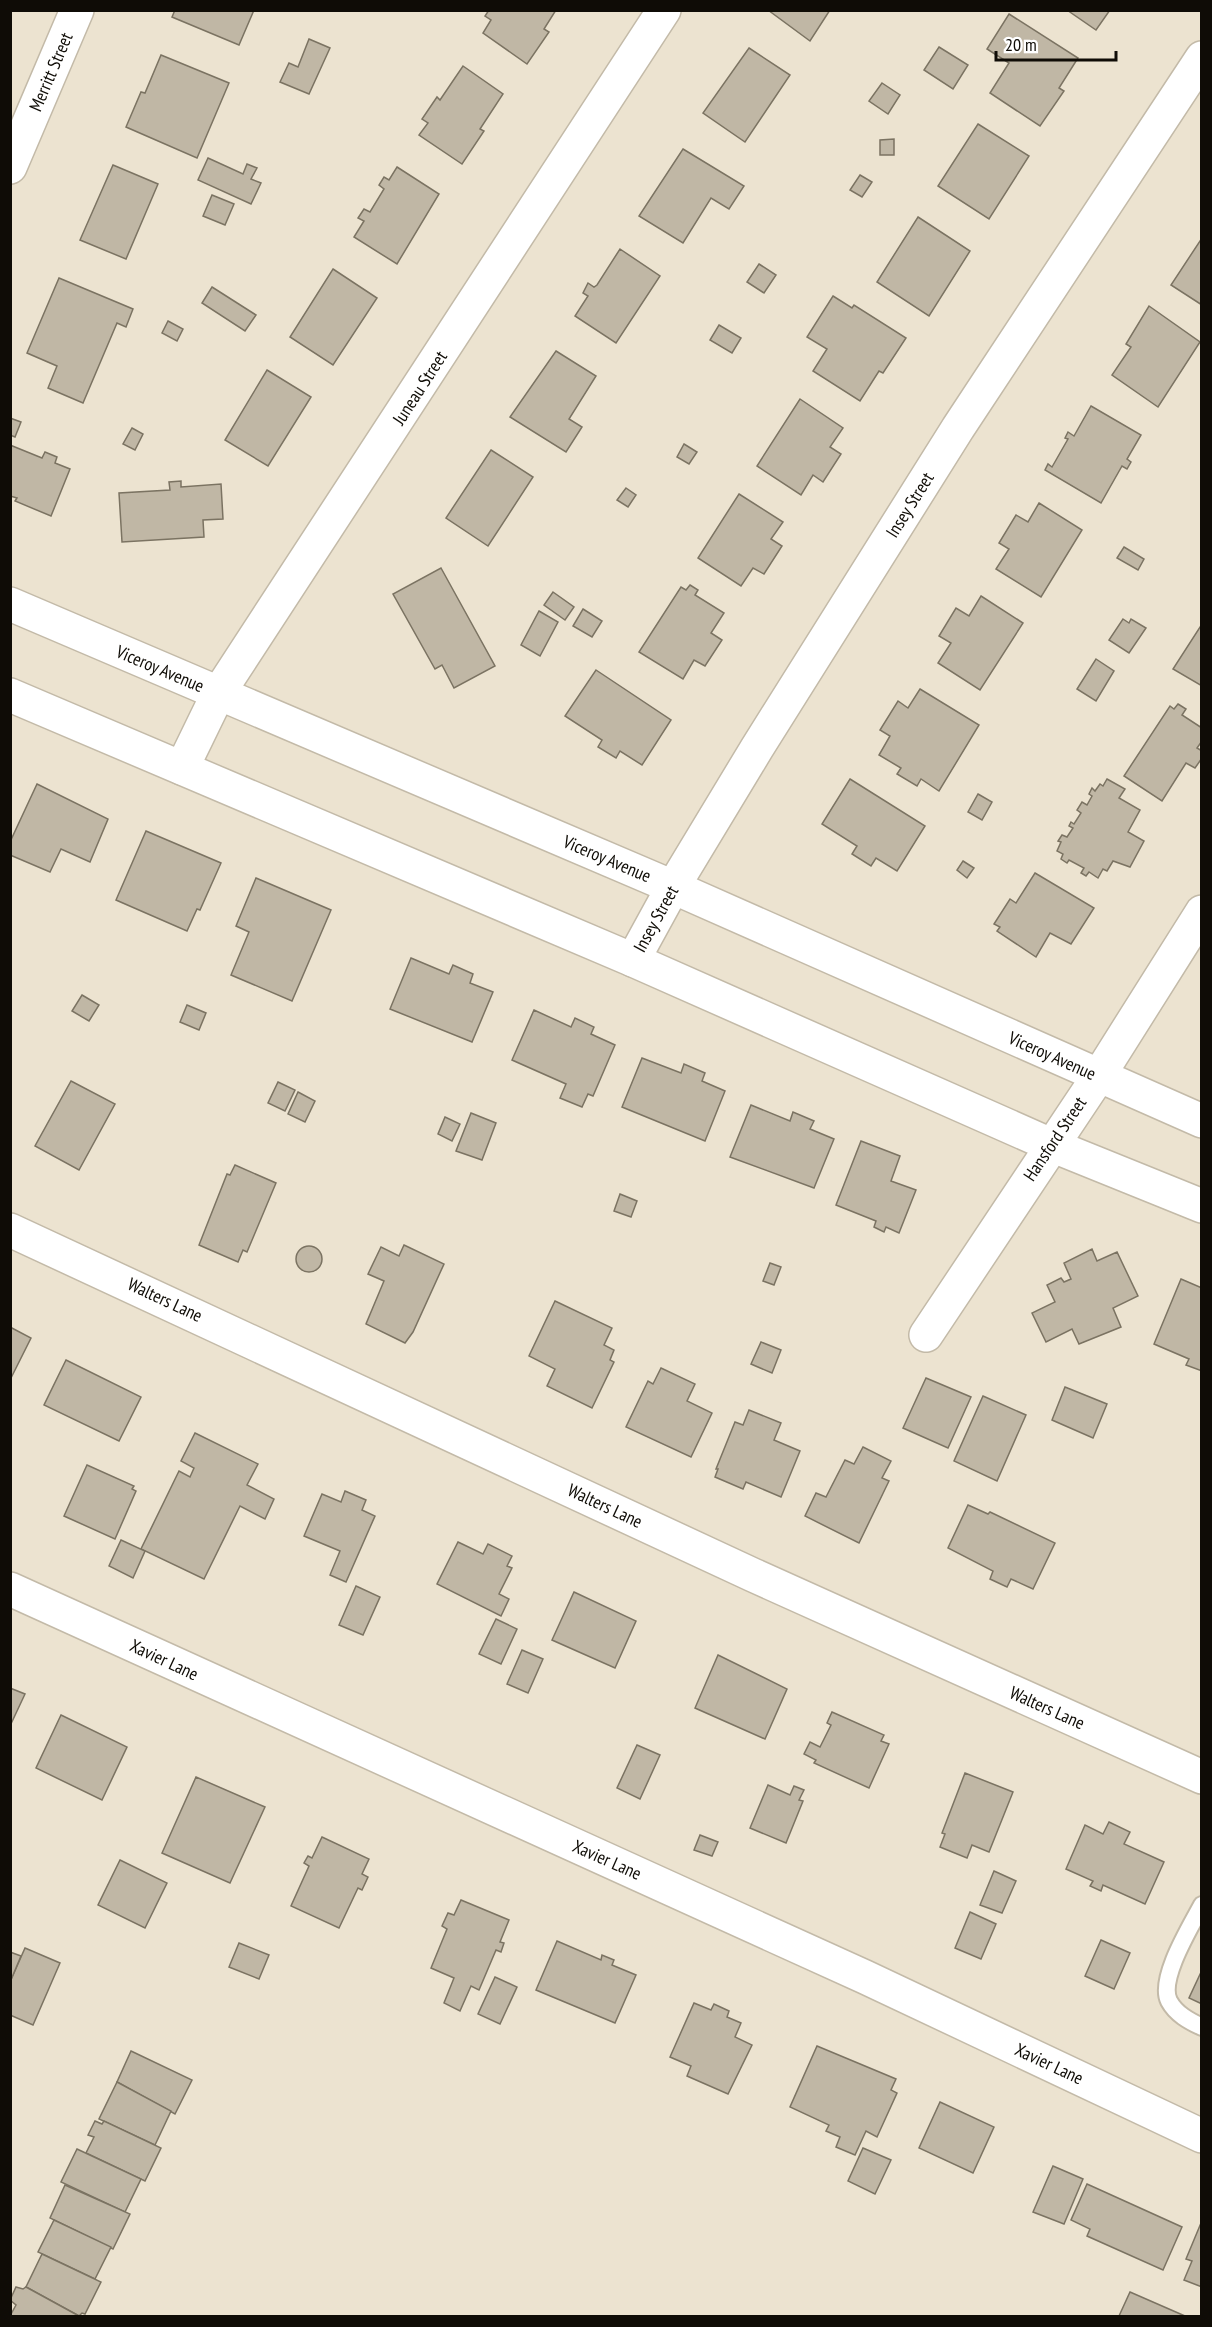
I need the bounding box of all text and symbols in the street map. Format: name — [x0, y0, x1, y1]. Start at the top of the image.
scale bar — [996, 24, 1116, 62]
street label: Merritt Street — [24, 29, 77, 115]
text: 20 m — [1005, 33, 1037, 56]
street label: Juneau Street — [387, 346, 452, 430]
street label: Insey Street — [881, 468, 939, 542]
street label: Viceroy Avenue — [112, 639, 208, 697]
street label: Viceroy Avenue — [559, 829, 655, 887]
street label: Insey Street — [628, 881, 683, 956]
street label: Viceroy Avenue — [1004, 1026, 1100, 1085]
street label: Hansford Street — [1018, 1092, 1091, 1185]
street label: Walters Lane — [124, 1272, 206, 1327]
street label: Walters Lane — [564, 1478, 646, 1533]
street label: Xavier Lane — [126, 1634, 202, 1685]
street label: Walters Lane — [1006, 1681, 1088, 1734]
street label: Xavier Lane — [569, 1834, 645, 1885]
street label: Xavier Lane — [1011, 2038, 1087, 2089]

